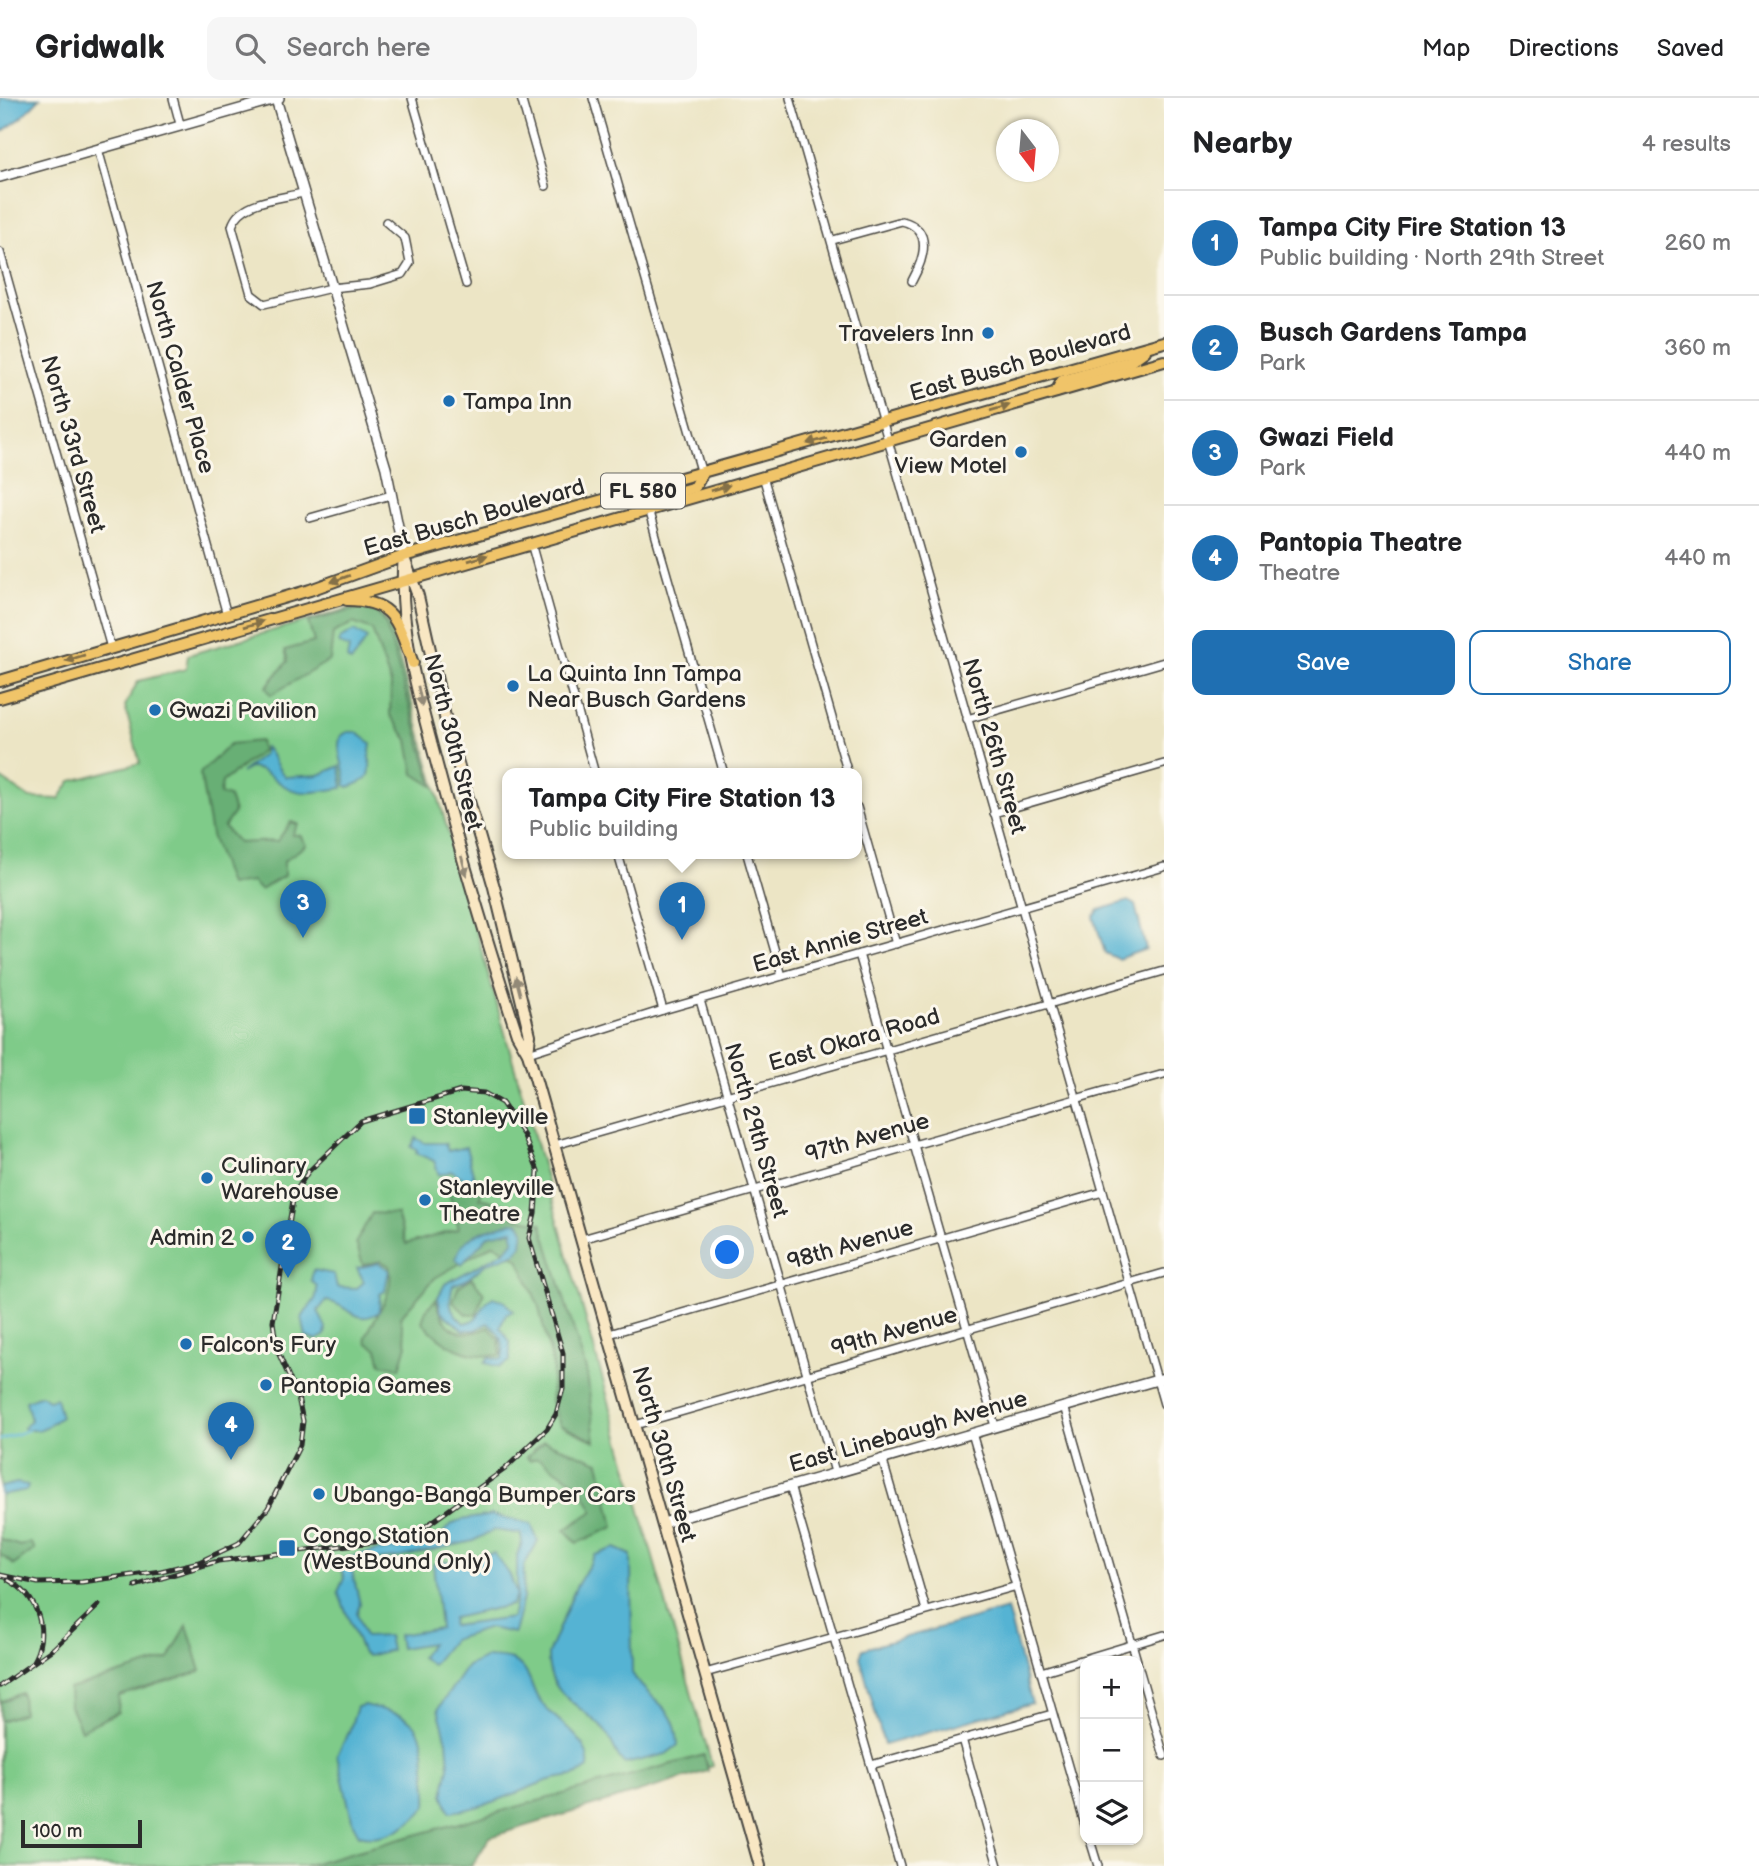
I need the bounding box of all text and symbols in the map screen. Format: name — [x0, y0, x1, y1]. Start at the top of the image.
search box — [207, 17, 697, 80]
text: Gridwalk — [35, 28, 165, 68]
icon: search — [231, 29, 269, 67]
text: Search here — [287, 33, 431, 64]
text: Map — [1422, 34, 1470, 63]
text: Directions — [1508, 34, 1619, 63]
text: Saved — [1657, 34, 1724, 63]
north arrow — [996, 119, 1059, 182]
text: Nearby — [1192, 126, 1292, 162]
text: 4 results — [1642, 130, 1731, 158]
text: Tampa City Fire Station 13 — [1259, 213, 1566, 244]
text: 1 — [1210, 229, 1220, 257]
text: 260 m — [1665, 229, 1731, 257]
text: Public building · North 29th Street — [1259, 244, 1604, 272]
street label: North Calder Place — [139, 278, 221, 477]
street label: East Busch Boulevard — [907, 318, 1134, 408]
text: Busch Gardens Tampa — [1259, 318, 1527, 349]
place label: Travelers Inn — [838, 320, 974, 348]
marker: Travelers Inn — [980, 325, 996, 341]
text: 2 — [1208, 334, 1222, 362]
text: 360 m — [1664, 334, 1731, 362]
text: Park — [1259, 349, 1305, 377]
street label: North 33rd Street — [34, 352, 112, 536]
place label: Tampa Inn — [463, 388, 572, 416]
marker: Tampa Inn — [441, 393, 457, 409]
one-way arrow — [990, 403, 1011, 413]
text: Gwazi Field — [1259, 423, 1394, 454]
place label: Garden View Motel — [894, 426, 1007, 480]
one-way arrow — [805, 436, 827, 447]
text: 3 — [1208, 439, 1222, 467]
text: 440 m — [1664, 439, 1731, 467]
marker: Garden View Motel — [1013, 444, 1029, 460]
text: Park — [1259, 454, 1305, 482]
street label: East Busch Boulevard — [361, 473, 588, 563]
road number: FL 580 — [601, 474, 685, 508]
one-way arrow — [710, 483, 731, 493]
text: Pantopia Theatre — [1259, 528, 1462, 559]
text: 4 — [1208, 544, 1222, 572]
text: 440 m — [1664, 544, 1731, 572]
one-way arrow — [468, 552, 489, 562]
text: Theatre — [1259, 559, 1340, 587]
one-way arrow — [329, 574, 350, 585]
one-way arrow — [243, 618, 265, 629]
button: Save — [1192, 630, 1455, 695]
button: Share — [1469, 630, 1731, 695]
street label: North 30th Street — [418, 651, 489, 834]
one-way arrow — [64, 654, 85, 664]
street label: North 26th Street — [956, 655, 1032, 837]
place label: La Quinta Inn Tampa Near Busch Gardens — [527, 660, 746, 714]
marker: La Quinta Inn Tampa Near Busch Gardens — [505, 678, 521, 694]
one-way arrow — [414, 685, 425, 707]
place label: Gwazi Pavilion — [169, 697, 317, 725]
marker: Gwazi Pavilion — [147, 702, 163, 718]
popup — [502, 768, 862, 859]
text: Tampa City Fire Station 13 — [528, 784, 836, 815]
text: Public building — [528, 815, 678, 843]
one-way arrow — [459, 855, 470, 877]
pin: 3 — [280, 880, 326, 938]
pin: 1 — [659, 882, 705, 940]
street label: East Annie Street — [750, 903, 931, 979]
one-way arrow — [512, 975, 523, 997]
street label: East Okara Road — [765, 1002, 943, 1078]
street label: North 29th Street — [718, 1040, 794, 1221]
place label: Stanleyville — [433, 1103, 548, 1131]
marker: Stanleyville — [407, 1106, 427, 1126]
street label: 97th Avenue — [802, 1107, 933, 1169]
place label: Culinary Warehouse — [221, 1152, 339, 1206]
marker: Culinary Warehouse — [199, 1170, 215, 1186]
place label: Stanleyville Theatre — [439, 1174, 554, 1228]
marker: Stanleyville Theatre — [417, 1192, 433, 1208]
street label: 98th Avenue — [784, 1214, 917, 1276]
pin: 2 — [265, 1220, 311, 1278]
place label: Admin 2 — [150, 1224, 234, 1252]
marker: Admin 2 — [240, 1229, 256, 1245]
your location — [710, 1235, 744, 1269]
street label: 99th Avenue — [828, 1301, 961, 1363]
place label: Falcon's Fury — [200, 1331, 337, 1359]
marker: Falcon's Fury — [178, 1336, 194, 1352]
street label: North 30th Street — [626, 1363, 702, 1545]
place label: Pantopia Games — [280, 1372, 451, 1400]
marker: Pantopia Games — [258, 1377, 274, 1393]
street label: East Linebaugh Avenue — [786, 1385, 1030, 1479]
pin: 4 — [208, 1402, 254, 1460]
place label: Ubanga-Banga Bumper Cars — [333, 1481, 636, 1509]
marker: Ubanga-Banga Bumper Cars — [311, 1486, 327, 1502]
place label: Congo Station (WestBound Only) — [303, 1522, 491, 1576]
marker: Congo Station (WestBound Only) — [277, 1538, 297, 1558]
map controls — [1080, 1656, 1143, 1845]
button: + — [1080, 1656, 1143, 1719]
button: − — [1080, 1719, 1143, 1782]
button: layers — [1080, 1782, 1143, 1845]
scale bar — [21, 1817, 142, 1849]
text: 100 m — [32, 1820, 83, 1843]

